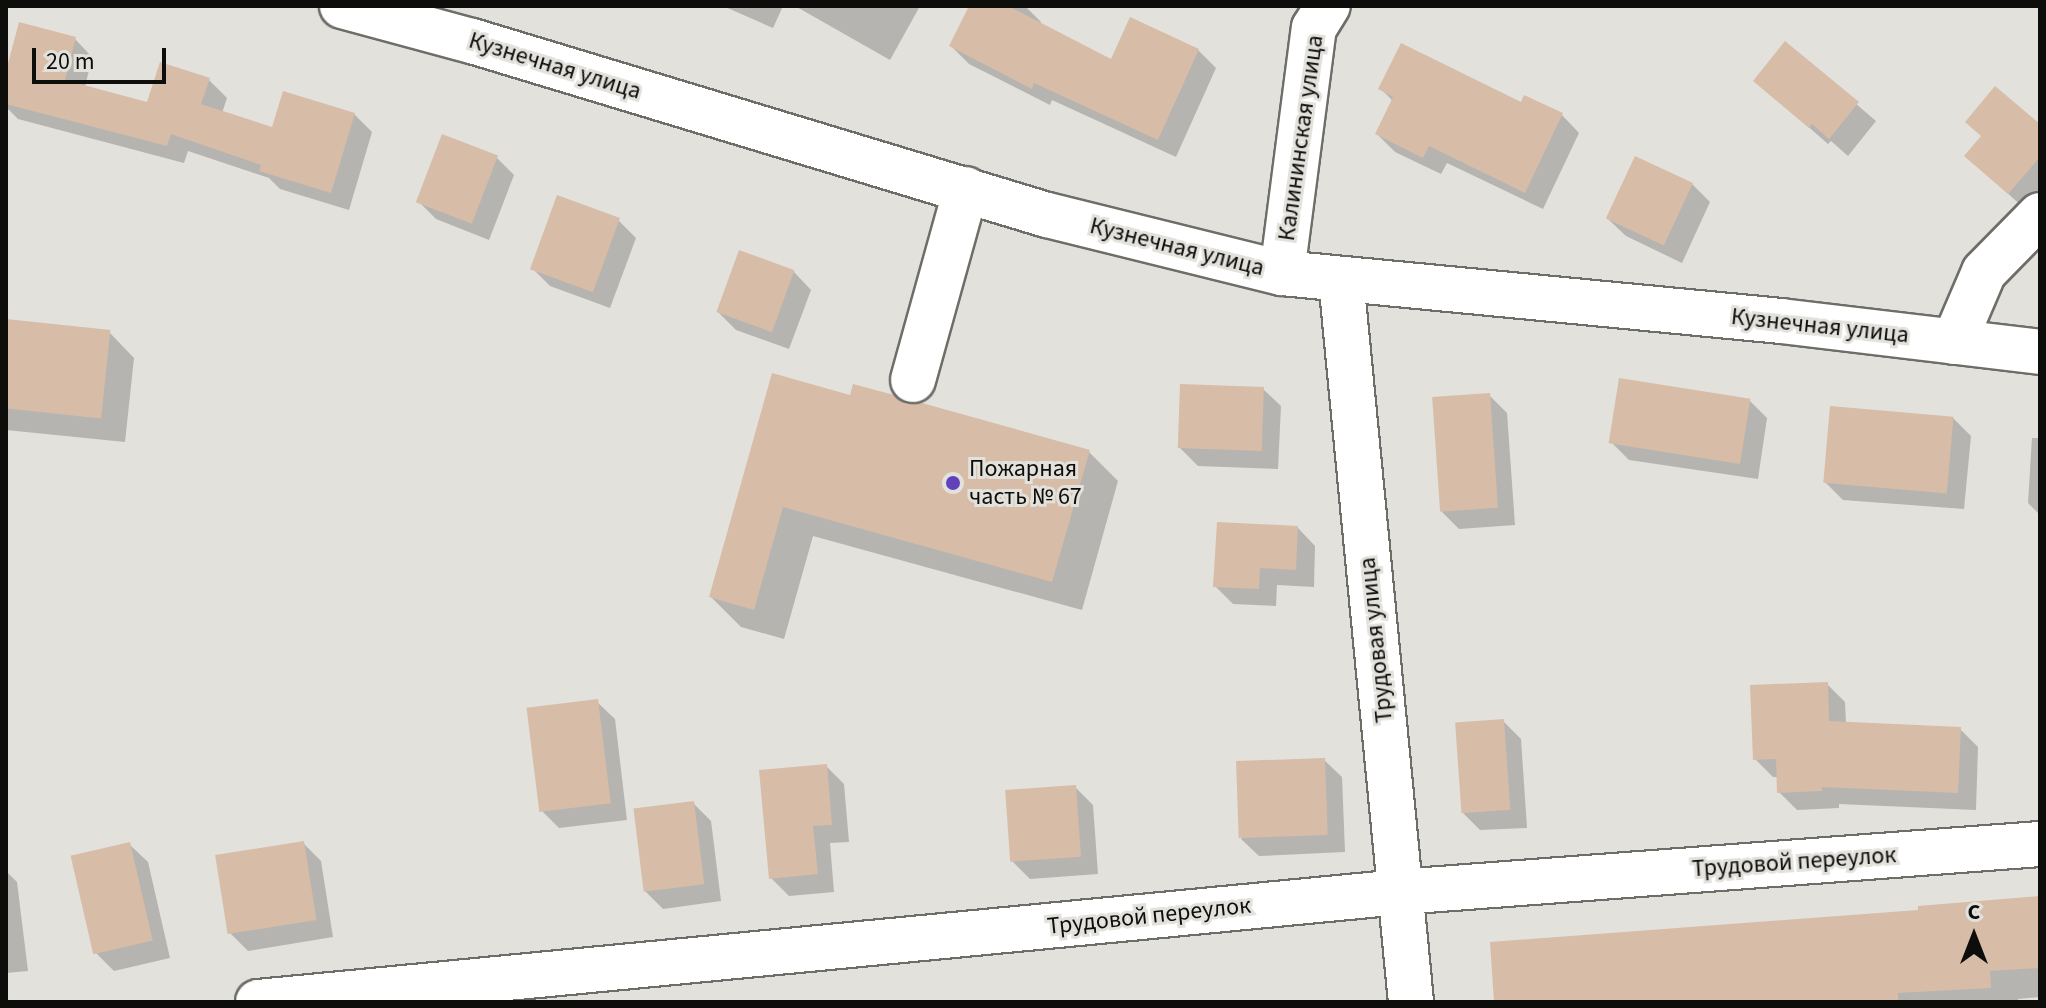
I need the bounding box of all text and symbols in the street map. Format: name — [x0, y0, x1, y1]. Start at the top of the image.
street label: Кузнечная улица — [465, 26, 645, 106]
scale bar — [36, 32, 170, 82]
street label: Калининская улица — [1272, 33, 1330, 243]
text: 20 m — [46, 44, 95, 79]
street label: Кузнечная улица — [1087, 211, 1267, 283]
street label: Кузнечная улица — [1730, 302, 1910, 350]
place label: Пожарная часть № 67 — [969, 455, 1082, 511]
marker: Пожарная часть № 67 — [944, 474, 962, 492]
street label: Трудовая улица — [1353, 556, 1399, 724]
street label: Трудовой переулок — [1691, 841, 1897, 883]
street label: Трудовой переулок — [1046, 891, 1252, 941]
north arrow — [1934, 896, 2014, 976]
text: С — [1968, 896, 1980, 928]

